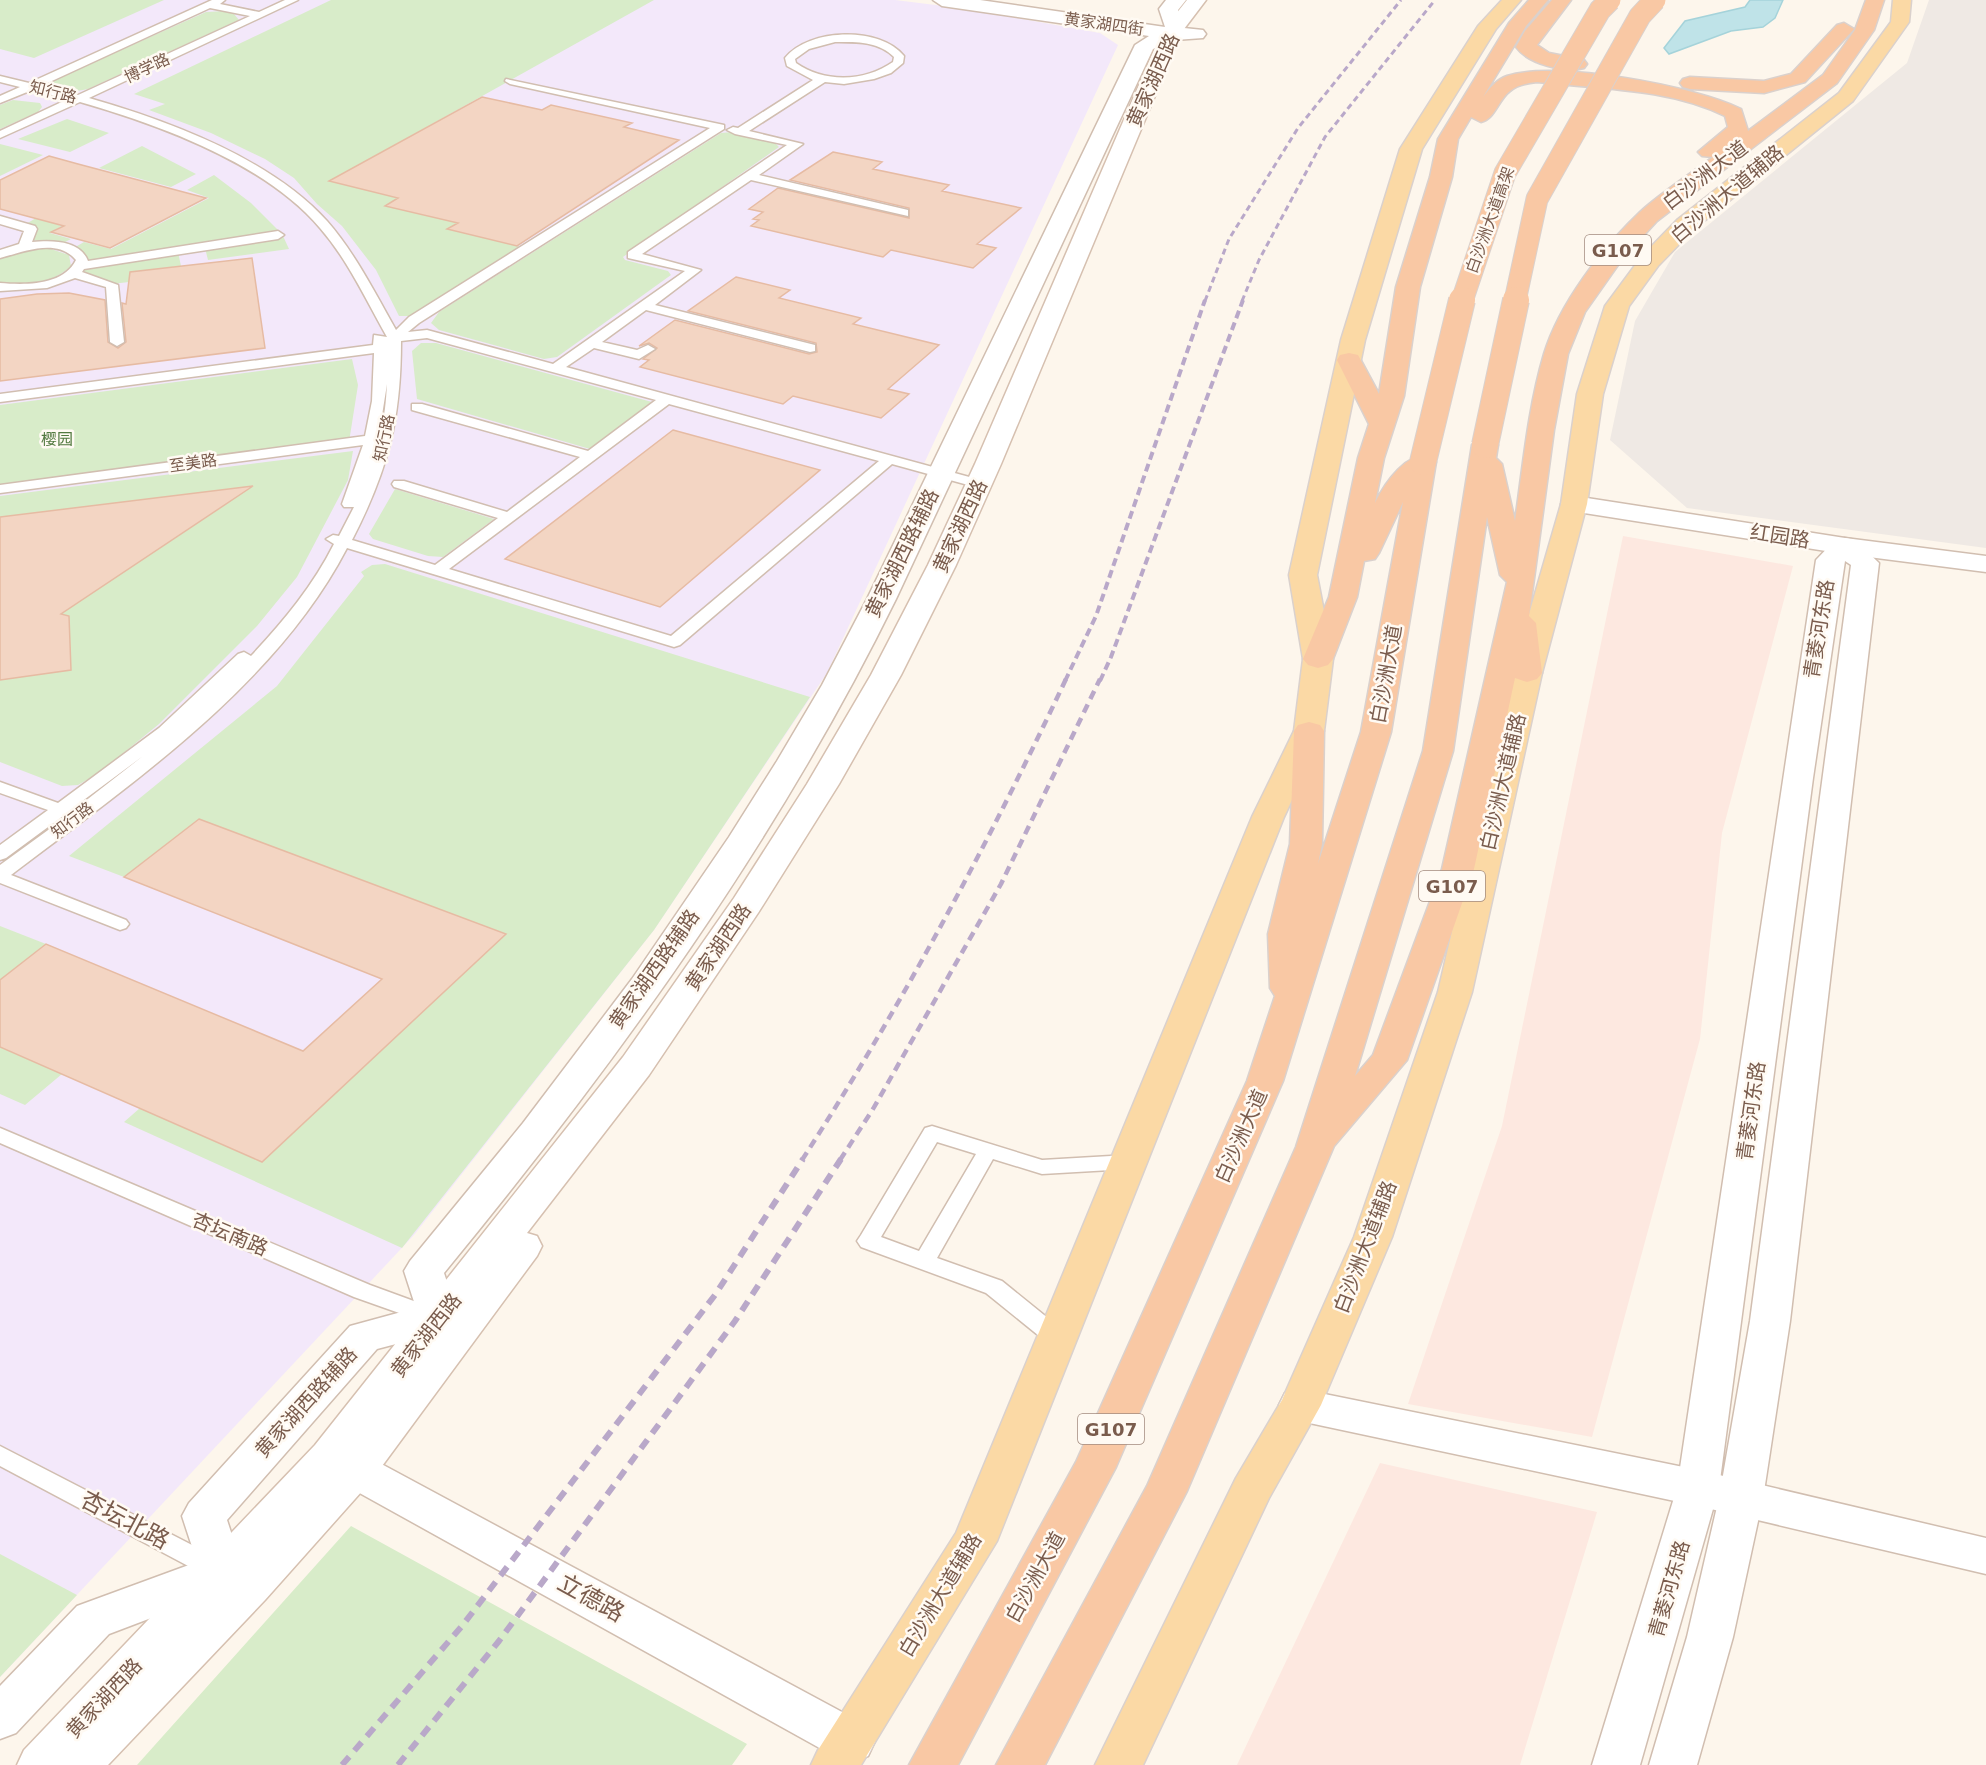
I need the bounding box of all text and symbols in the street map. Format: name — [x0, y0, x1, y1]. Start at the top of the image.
street label: 黄家湖四街 — [1063, 9, 1145, 39]
street label: 黄家湖西路 — [1122, 29, 1184, 131]
street label: 博学路 — [121, 49, 173, 87]
street label: 知行路 — [27, 77, 79, 107]
street label: 白沙洲大道 — [1658, 135, 1752, 215]
street label: 白沙洲大道辅路 — [1666, 140, 1788, 248]
street label: 白沙洲大道高架 — [1462, 164, 1518, 276]
road number: G107 — [1585, 235, 1651, 265]
street label: 知行路 — [370, 413, 398, 463]
park label: 樱园 — [41, 430, 73, 449]
street label: 至美路 — [168, 450, 218, 476]
street label: 黄家湖西路 — [928, 476, 992, 576]
street label: 黄家湖西路辅路 — [861, 485, 943, 621]
street label: 红园路 — [1748, 519, 1812, 553]
street label: 青菱河东路 — [1799, 578, 1839, 680]
street label: 白沙洲大道 — [1365, 623, 1407, 725]
street label: 白沙洲大道辅路 — [1476, 711, 1530, 853]
street label: 知行路 — [47, 798, 97, 842]
road number: G107 — [1419, 871, 1485, 901]
street label: 黄家湖西路 — [680, 899, 756, 995]
street label: 黄家湖西路辅路 — [604, 905, 704, 1033]
street label: 青菱河东路 — [1732, 1060, 1770, 1162]
street label: 白沙洲大道 — [1210, 1085, 1272, 1187]
street label: 白沙洲大道辅路 — [1329, 1177, 1401, 1317]
street label: 杏坛南路 — [188, 1207, 272, 1261]
street label: 黄家湖西路 — [386, 1288, 466, 1382]
street label: 黄家湖西路辅路 — [250, 1342, 362, 1462]
road number: G107 — [1078, 1414, 1144, 1444]
street label: 杏坛北路 — [76, 1485, 174, 1555]
street label: 白沙洲大道 — [1000, 1527, 1070, 1627]
street label: 白沙洲大道辅路 — [894, 1529, 986, 1661]
street label: 青菱河东路 — [1644, 1538, 1694, 1640]
street label: 立德路 — [553, 1568, 629, 1628]
street label: 黄家湖西路 — [61, 1653, 147, 1743]

